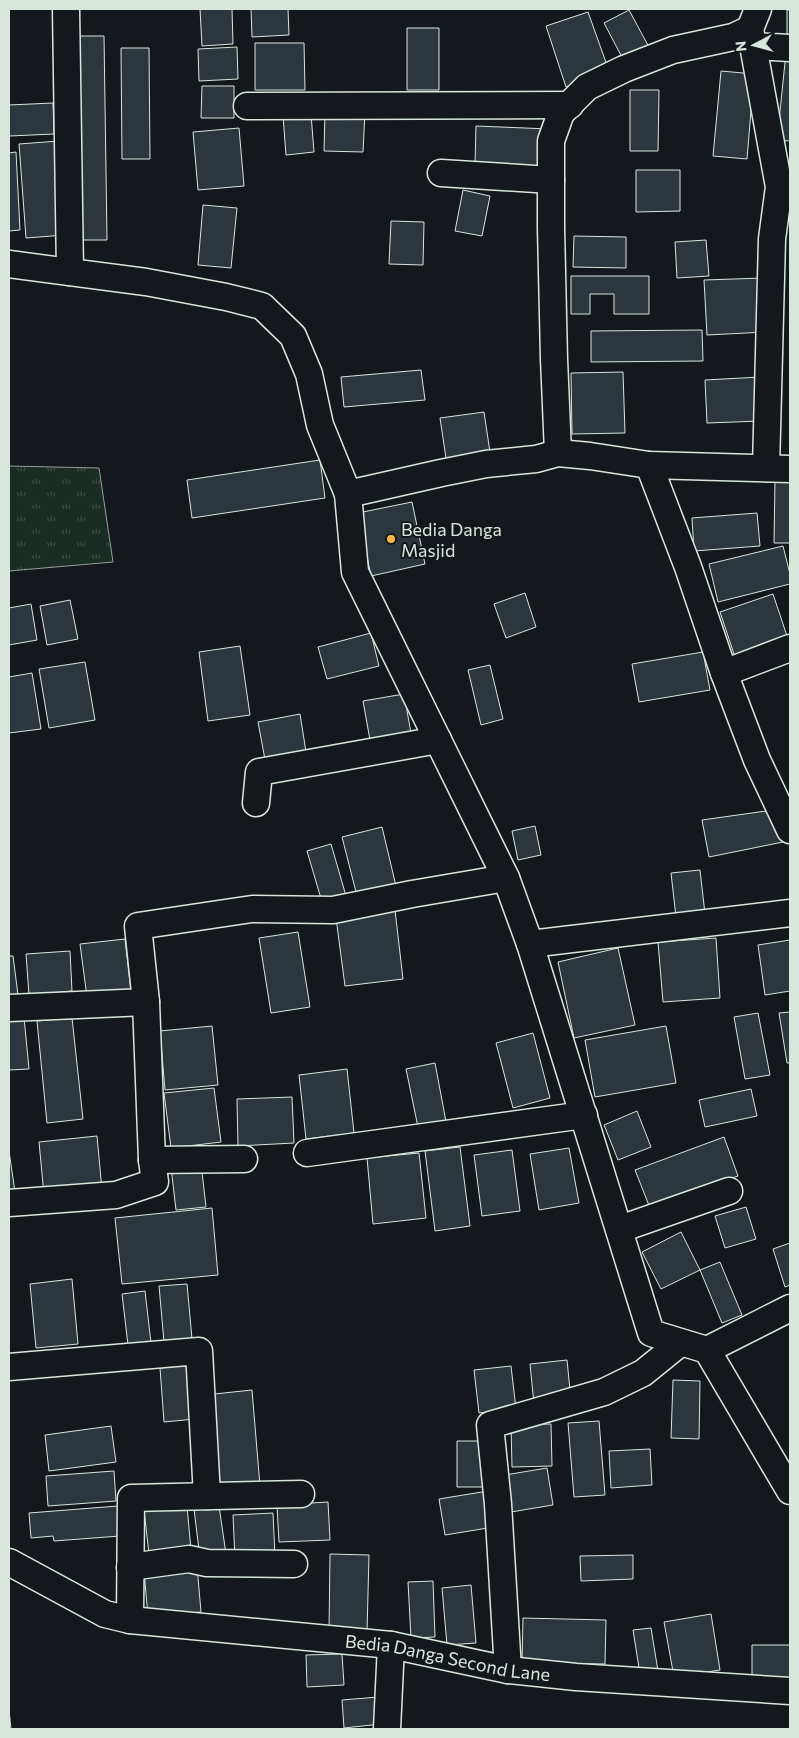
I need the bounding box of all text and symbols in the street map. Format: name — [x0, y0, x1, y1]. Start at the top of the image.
north arrow — [729, 20, 779, 70]
text: N — [732, 40, 750, 53]
place label: Bedia Danga Masjid — [401, 518, 502, 561]
marker: Bedia Danga Masjid — [385, 533, 397, 545]
street label: Bedia Danga Second Lane — [344, 1630, 551, 1685]

